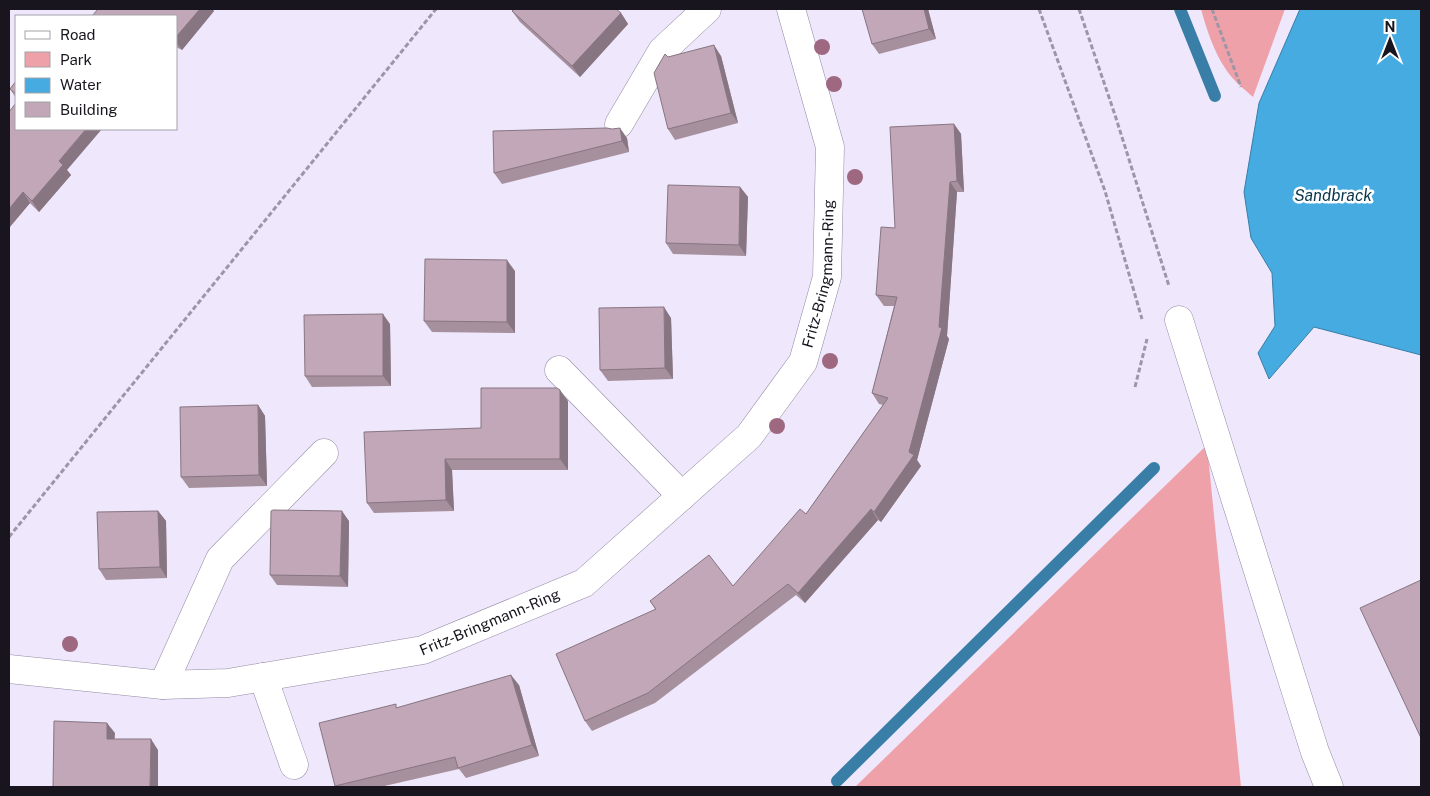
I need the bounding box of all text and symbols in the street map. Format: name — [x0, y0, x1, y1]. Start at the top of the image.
legend — [15, 15, 178, 130]
north arrow — [1365, 15, 1415, 65]
text: N — [1385, 19, 1395, 35]
text: Road — [60, 26, 96, 43]
text: Park — [60, 51, 92, 68]
text: Water — [60, 76, 102, 93]
text: Building — [60, 101, 118, 118]
water label: Sandbrack — [1294, 186, 1372, 205]
street label: Fritz-Bringmann-Ring — [798, 199, 837, 350]
street label: Fritz-Bringmann-Ring — [417, 585, 562, 659]

